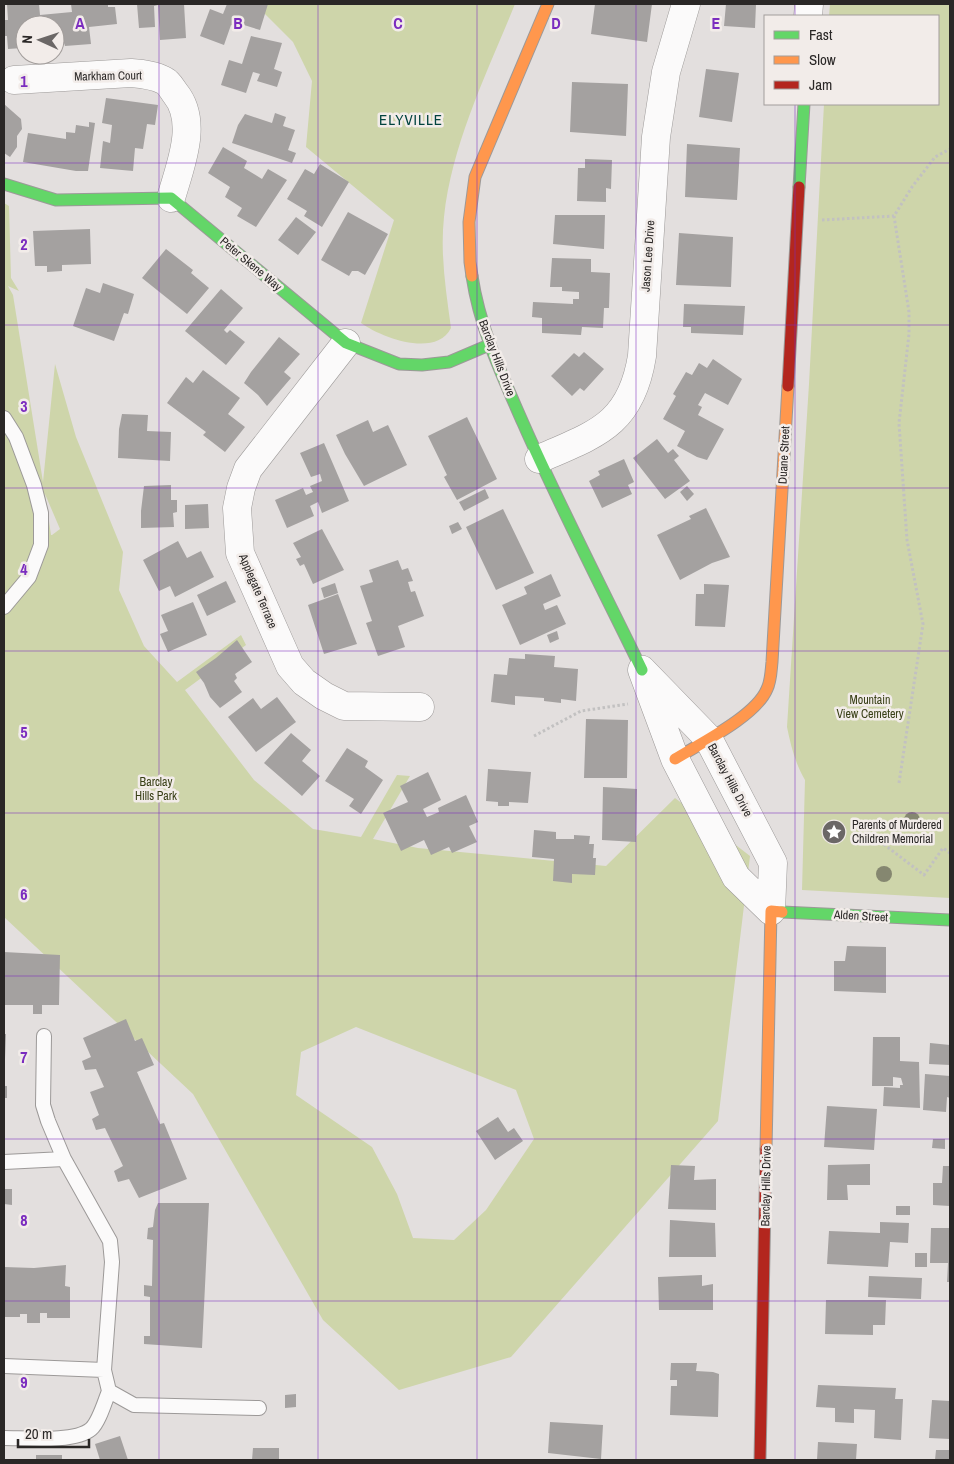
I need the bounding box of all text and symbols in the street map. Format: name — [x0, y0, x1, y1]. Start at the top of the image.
text: A — [75, 12, 85, 34]
text: B — [233, 12, 243, 34]
text: C — [393, 12, 403, 34]
text: D — [551, 12, 561, 34]
text: E — [712, 12, 721, 34]
north arrow — [15, 15, 65, 65]
legend — [764, 15, 939, 105]
text: Fast — [809, 24, 833, 45]
text: N — [18, 35, 36, 44]
text: Slow — [809, 49, 836, 70]
street label: Markham Court — [74, 67, 142, 85]
text: 1 — [20, 70, 28, 92]
text: Jam — [809, 74, 832, 95]
district label: ELYVILLE — [379, 109, 443, 130]
street label: Jason Lee Drive — [638, 220, 658, 292]
text: 2 — [20, 233, 28, 255]
street label: Peter Skene Way — [217, 233, 285, 295]
street label: Barclay Hills Drive — [475, 317, 519, 399]
text: 3 — [20, 395, 28, 417]
street label: Duane Street — [774, 425, 794, 484]
street label: Applegate Terrace — [235, 550, 281, 631]
text: 4 — [20, 558, 28, 580]
park label: Mountain View Cemetery — [836, 692, 904, 722]
text: 5 — [20, 721, 28, 743]
street label: Barclay Hills Drive — [704, 741, 756, 819]
park label: Barclay Hills Park — [135, 774, 177, 804]
place label: Parents of Murdered Children Memorial — [852, 817, 942, 847]
place icon: Parents of Murdered Children Memorial — [821, 819, 847, 845]
text: 6 — [20, 883, 28, 905]
street label: Alden Street — [833, 907, 889, 925]
text: 7 — [20, 1046, 28, 1068]
street label: Barclay Hills Drive — [757, 1145, 775, 1227]
text: 8 — [20, 1209, 28, 1231]
text: 9 — [20, 1371, 28, 1393]
scale bar — [18, 1416, 89, 1448]
text: 20 m — [25, 1423, 52, 1444]

